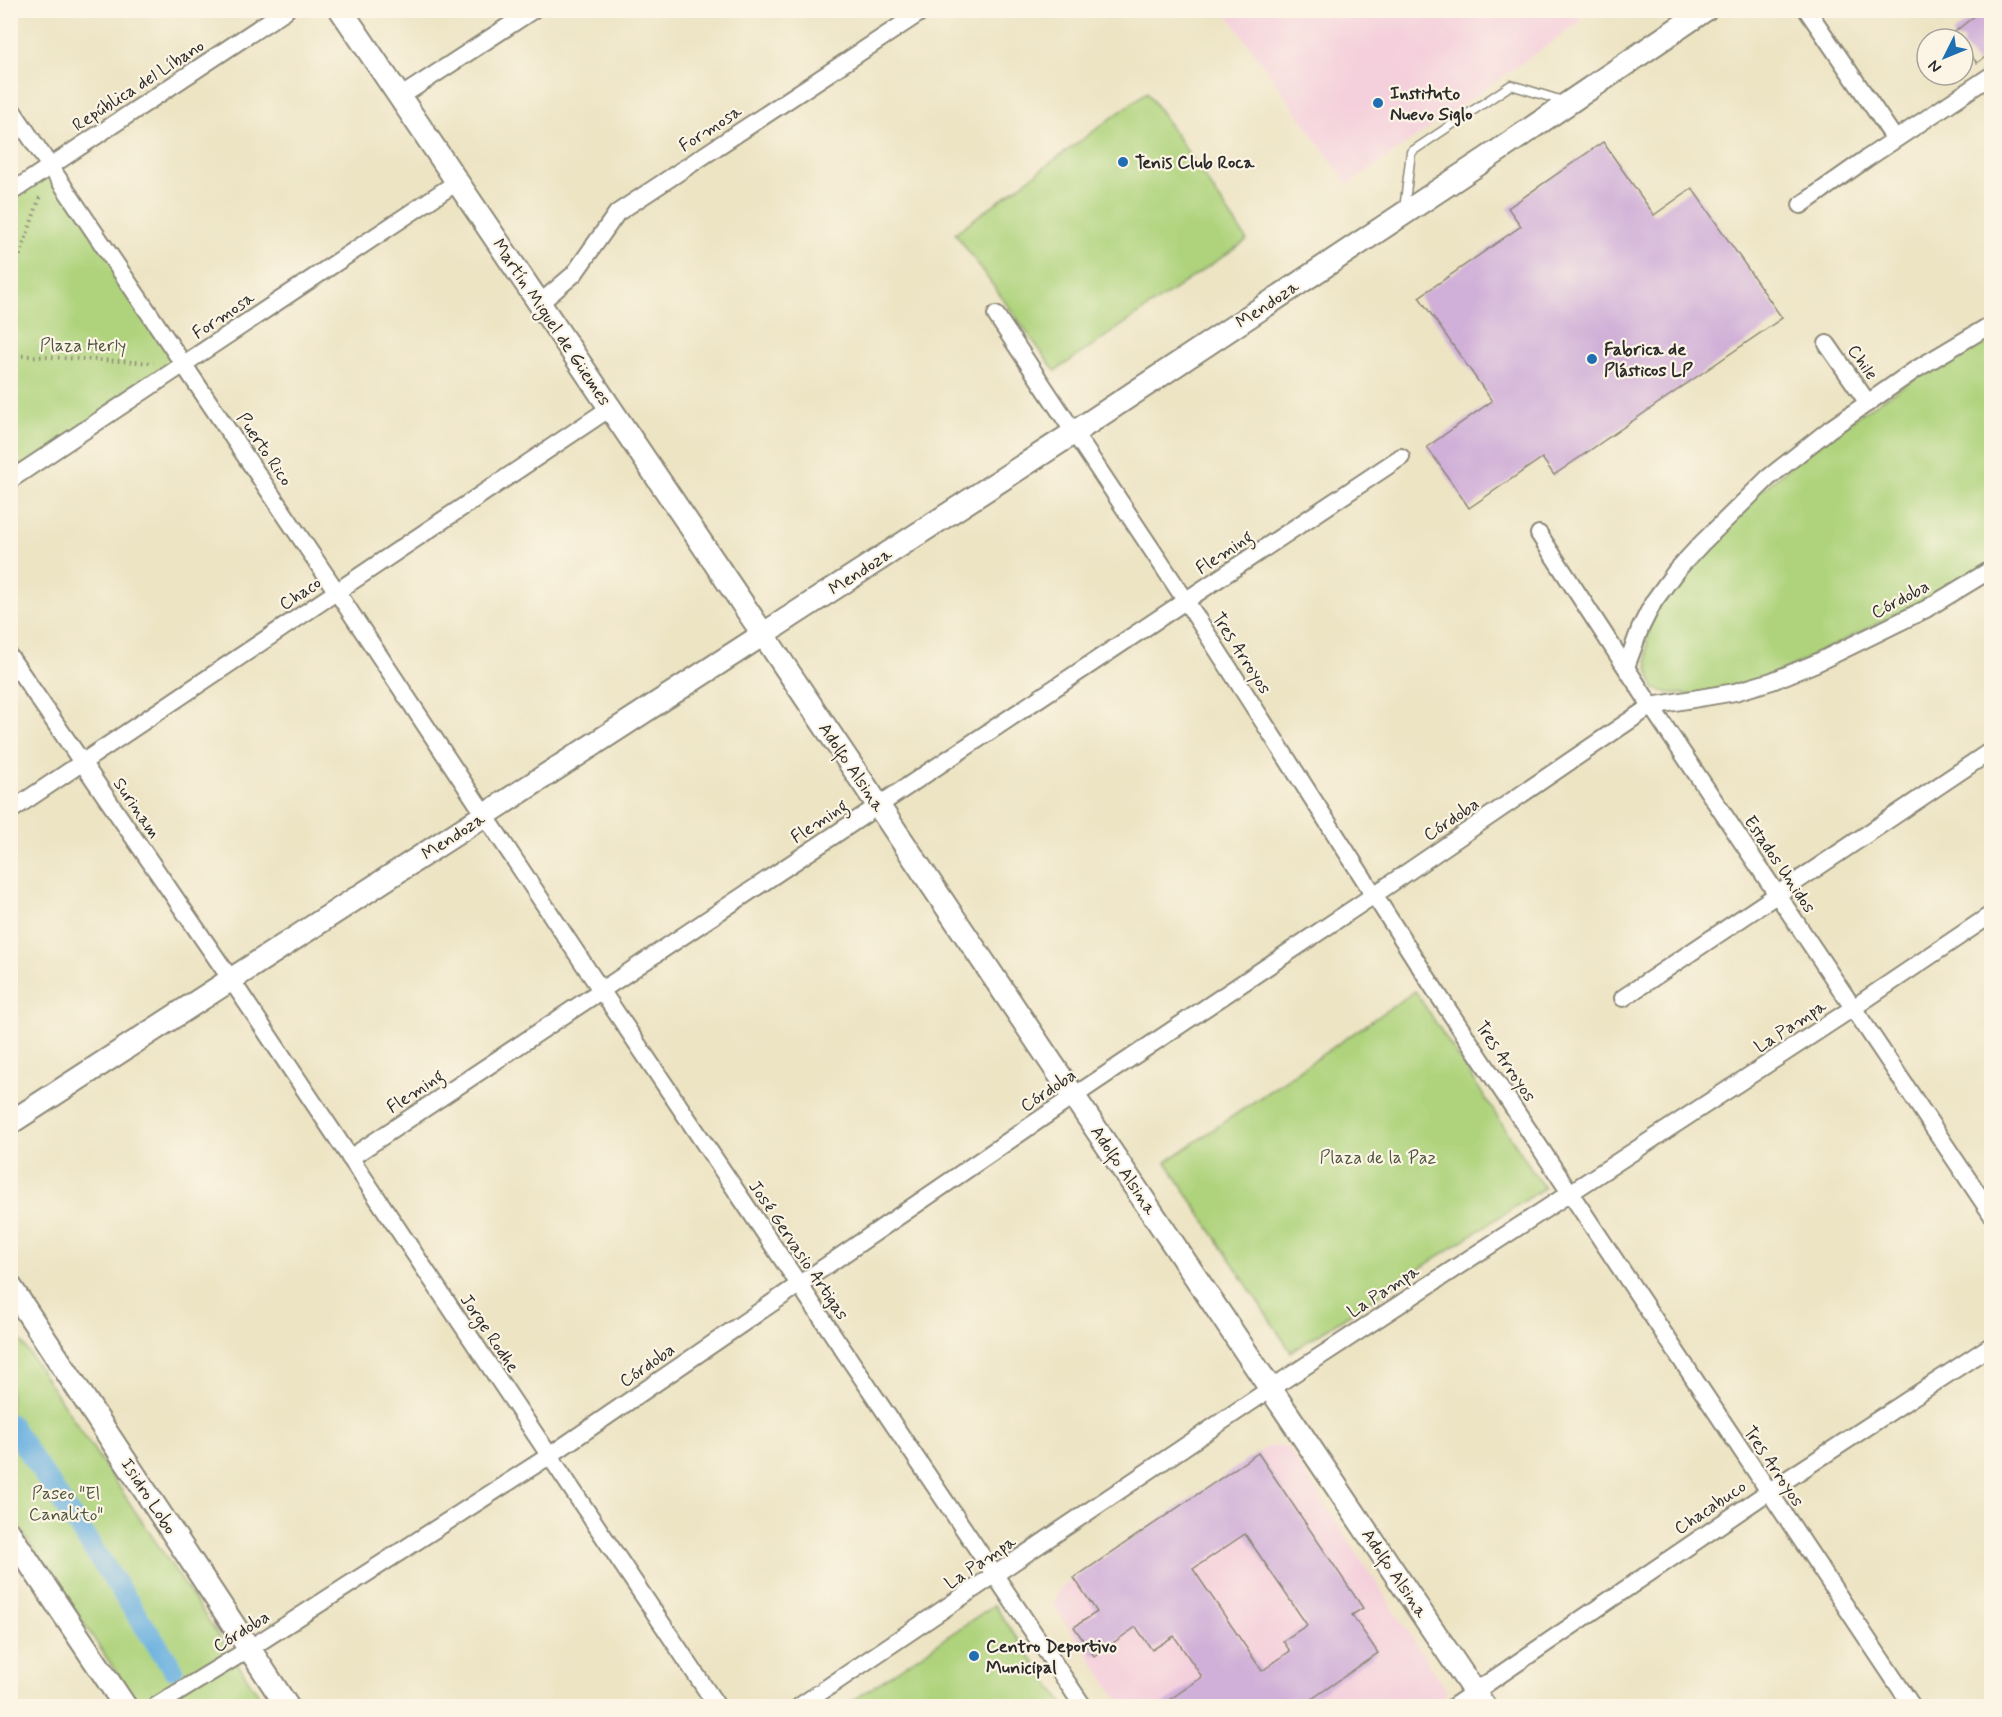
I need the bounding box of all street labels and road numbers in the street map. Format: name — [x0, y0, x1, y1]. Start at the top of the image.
street label: República del Líbano — [68, 34, 209, 138]
street label: Formosa — [675, 100, 747, 158]
street label: Martín Miguel de Güemes — [485, 234, 616, 412]
street label: Mendoza — [1231, 275, 1304, 335]
street label: Formosa — [188, 286, 260, 345]
street label: Chile — [1841, 340, 1883, 385]
street label: Puerto Rico — [231, 408, 298, 491]
street label: Fleming — [1191, 525, 1259, 582]
street label: Mendoza — [824, 542, 897, 601]
street label: Chaco — [275, 571, 326, 617]
street label: Córdoba — [1867, 575, 1934, 625]
street label: Tres Arroyos — [1206, 608, 1276, 699]
street label: Adolfo Alsina — [811, 718, 890, 818]
street label: Surinam — [107, 773, 165, 844]
street label: Córdoba — [1419, 792, 1484, 847]
street label: Fleming — [786, 794, 854, 851]
street label: Mendoza — [417, 807, 490, 866]
street label: Estados Unidos — [1738, 811, 1821, 918]
street label: La Pampa — [1750, 995, 1831, 1059]
street label: Tres Arroyos — [1469, 1016, 1541, 1107]
street label: Córdoba — [1016, 1063, 1081, 1118]
street label: Fleming — [382, 1064, 450, 1121]
street label: Adolfo Alsina — [1083, 1121, 1162, 1221]
street label: José Gervasio Artigas — [742, 1176, 854, 1325]
street label: La Pampa — [1343, 1260, 1424, 1324]
street label: Jorge Rodhe — [453, 1290, 524, 1378]
street label: Córdoba — [615, 1338, 680, 1394]
street label: Tres Arroyos — [1737, 1421, 1809, 1512]
street label: Isidro Lobo — [115, 1454, 182, 1539]
street label: Chacabuco — [1670, 1475, 1751, 1541]
street label: Adolfo Alsina — [1354, 1524, 1433, 1624]
street label: La Pampa — [940, 1530, 1021, 1595]
street label: Córdoba — [209, 1605, 274, 1659]

